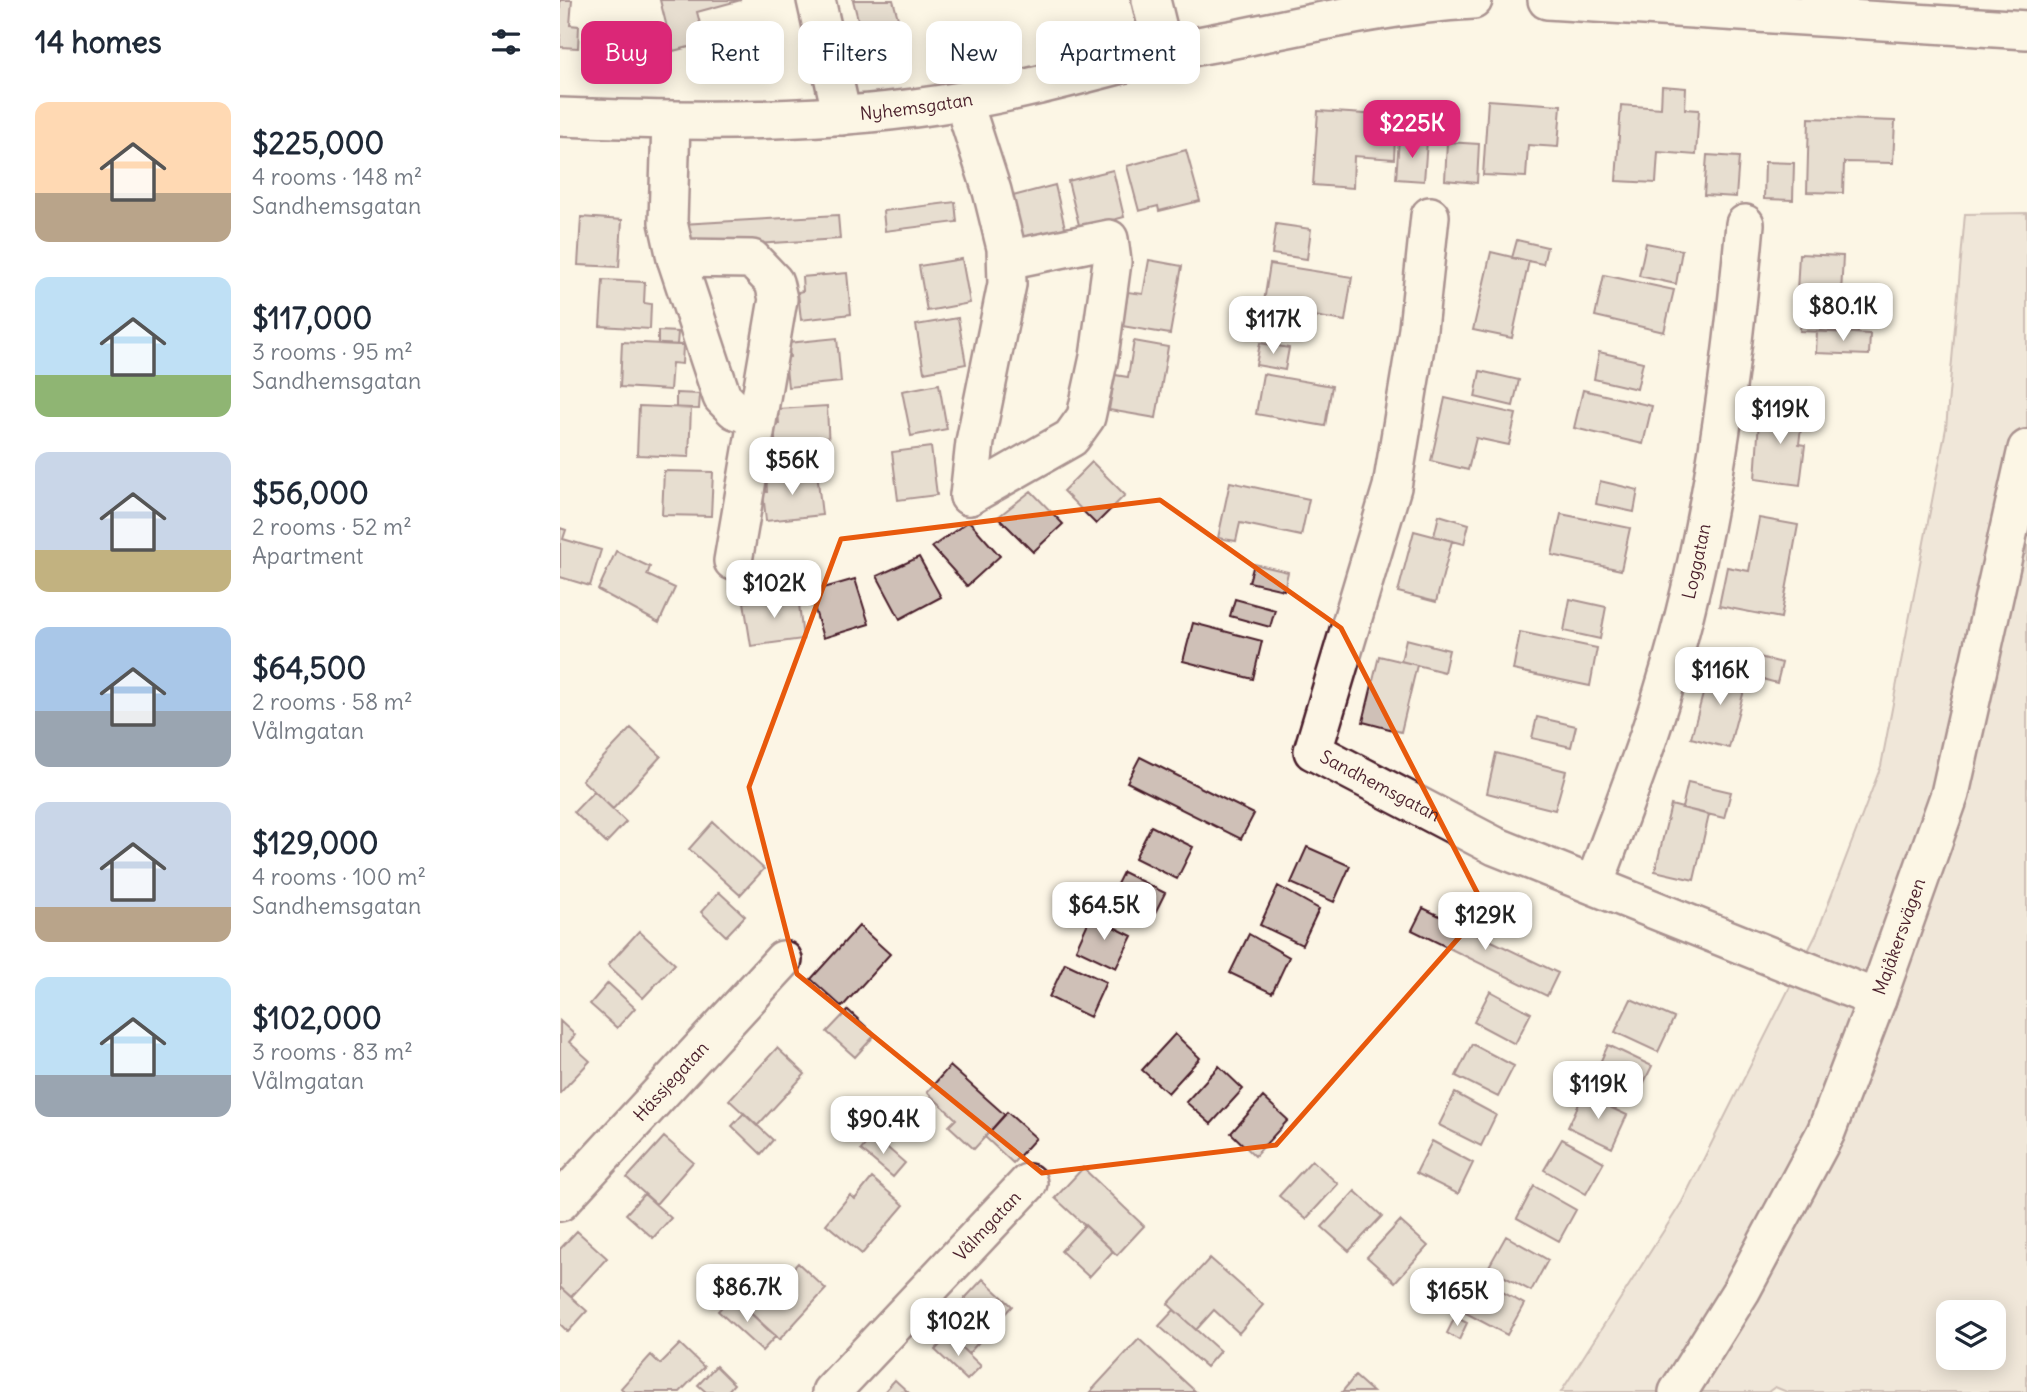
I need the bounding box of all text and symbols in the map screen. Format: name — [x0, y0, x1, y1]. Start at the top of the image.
chip: Buy — [581, 21, 672, 84]
chip: Rent — [686, 21, 784, 84]
chip: Filters — [798, 21, 912, 84]
chip: New — [926, 21, 1022, 84]
chip: Apartment — [1036, 21, 1200, 84]
text: 14 homes — [35, 23, 162, 61]
icon: filters — [487, 23, 525, 61]
street label: Nyhemsgatan — [859, 87, 975, 125]
pin: $225K — [1363, 100, 1461, 160]
text: $225K — [1379, 108, 1445, 137]
text: $225,000 — [252, 124, 384, 162]
icon: home — [91, 130, 175, 214]
text: 4 rooms · 148 m² — [252, 162, 422, 191]
text: Sandhemsgatan — [252, 191, 421, 220]
pin: $80.1K — [1786, 284, 1900, 343]
text: $80.1K — [1809, 291, 1877, 320]
pin: $117K — [1224, 296, 1322, 356]
text: $117,000 — [252, 299, 372, 337]
text: $117K — [1245, 304, 1301, 333]
icon: home — [91, 305, 175, 389]
text: 3 rooms · 95 m² — [252, 337, 413, 366]
text: Sandhemsgatan — [252, 366, 421, 395]
pin: $119K — [1731, 386, 1829, 446]
text: $119K — [1751, 394, 1809, 423]
pin: $56K — [751, 438, 833, 497]
text: $56K — [765, 445, 819, 474]
text: $56,000 — [252, 474, 369, 512]
icon: home — [91, 480, 175, 564]
text: 2 rooms · 52 m² — [252, 512, 412, 541]
street label: Loggatan — [1677, 521, 1716, 601]
text: Apartment — [252, 541, 364, 570]
pin: $102K — [725, 560, 823, 620]
text: $102K — [742, 568, 806, 597]
pin: $116K — [1671, 648, 1769, 707]
text: $64,500 — [252, 649, 366, 687]
icon: home — [91, 655, 175, 739]
text: $116K — [1691, 655, 1749, 684]
text: 2 rooms · 58 m² — [252, 687, 413, 716]
text: Vålmgatan — [252, 716, 364, 745]
street label: Sandhemsgatan — [1316, 745, 1444, 826]
text: $129,000 — [252, 824, 379, 862]
icon: home — [91, 830, 175, 914]
text: 4 rooms · 100 m² — [252, 862, 426, 891]
street label: Majåkersvägen — [1867, 875, 1930, 998]
pin: $64.5K — [1047, 883, 1161, 942]
text: $64.5K — [1068, 890, 1140, 919]
text: Sandhemsgatan — [252, 891, 421, 920]
pin: $129K — [1436, 892, 1534, 952]
text: $129K — [1454, 900, 1516, 929]
text: $102,000 — [252, 999, 382, 1037]
icon: home — [91, 1005, 175, 1089]
street label: Hässjegatan — [628, 1036, 713, 1126]
text: 3 rooms · 83 m² — [252, 1037, 413, 1066]
pin: $119K — [1549, 1062, 1647, 1121]
text: Vålmgatan — [252, 1066, 364, 1095]
text: $119K — [1569, 1069, 1627, 1098]
pin: $90.4K — [826, 1096, 940, 1156]
text: $90.4K — [847, 1104, 919, 1133]
street label: Vålmgatan — [949, 1186, 1025, 1266]
pin: $86.7K — [690, 1264, 804, 1324]
pin: $165K — [1408, 1268, 1506, 1328]
text: $86.7K — [712, 1272, 782, 1301]
text: $165K — [1426, 1276, 1488, 1305]
pin: $102K — [909, 1298, 1007, 1358]
map controls — [1936, 1300, 2006, 1370]
button: layers — [1936, 1300, 2006, 1370]
text: $102K — [926, 1306, 990, 1335]

